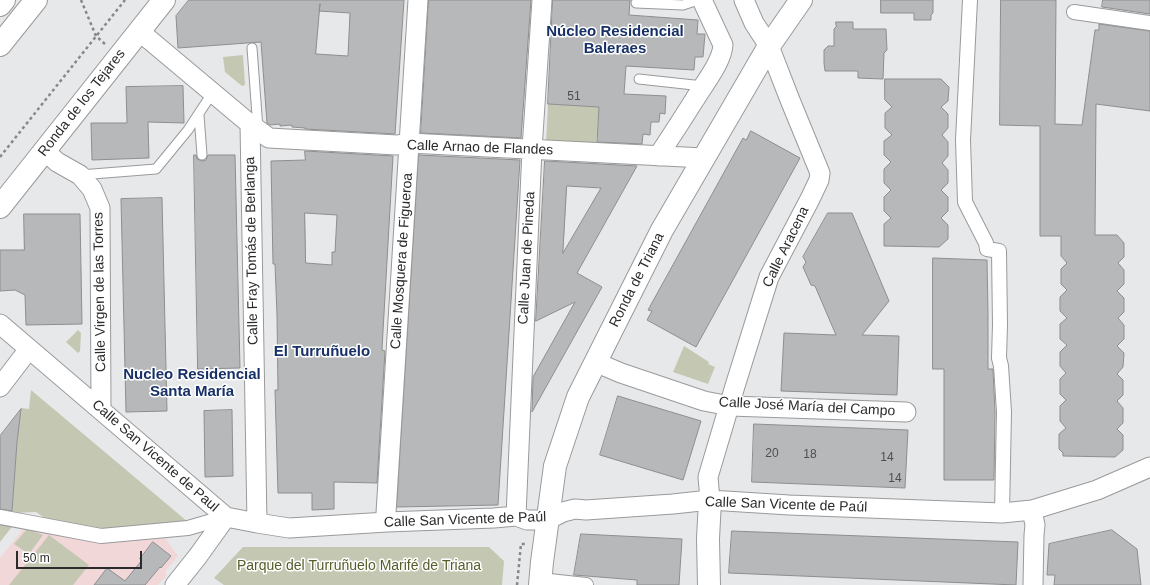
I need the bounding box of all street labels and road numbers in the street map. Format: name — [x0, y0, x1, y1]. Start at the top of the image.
street label: Ronda de los Tejares — [35, 46, 129, 160]
street label: Calle Arnao de Flandes — [407, 137, 553, 159]
street label: Calle Fray Tomás de Berlanga — [242, 157, 262, 345]
street label: Calle Mosquera de Figueroa — [387, 172, 417, 350]
street label: Calle Juan de Pineda — [515, 191, 539, 325]
street label: Calle Aracena — [759, 204, 813, 290]
street label: Calle Virgen de las Torres — [90, 212, 110, 372]
street label: Ronda de Triana — [606, 230, 668, 330]
street label: Calle José María del Campo — [718, 394, 896, 420]
street label: Calle San Vicente de Paul — [88, 396, 222, 516]
street label: Calle San Vicente de Paúl — [705, 494, 867, 516]
street label: Calle San Vicente de Paúl — [384, 509, 546, 531]

